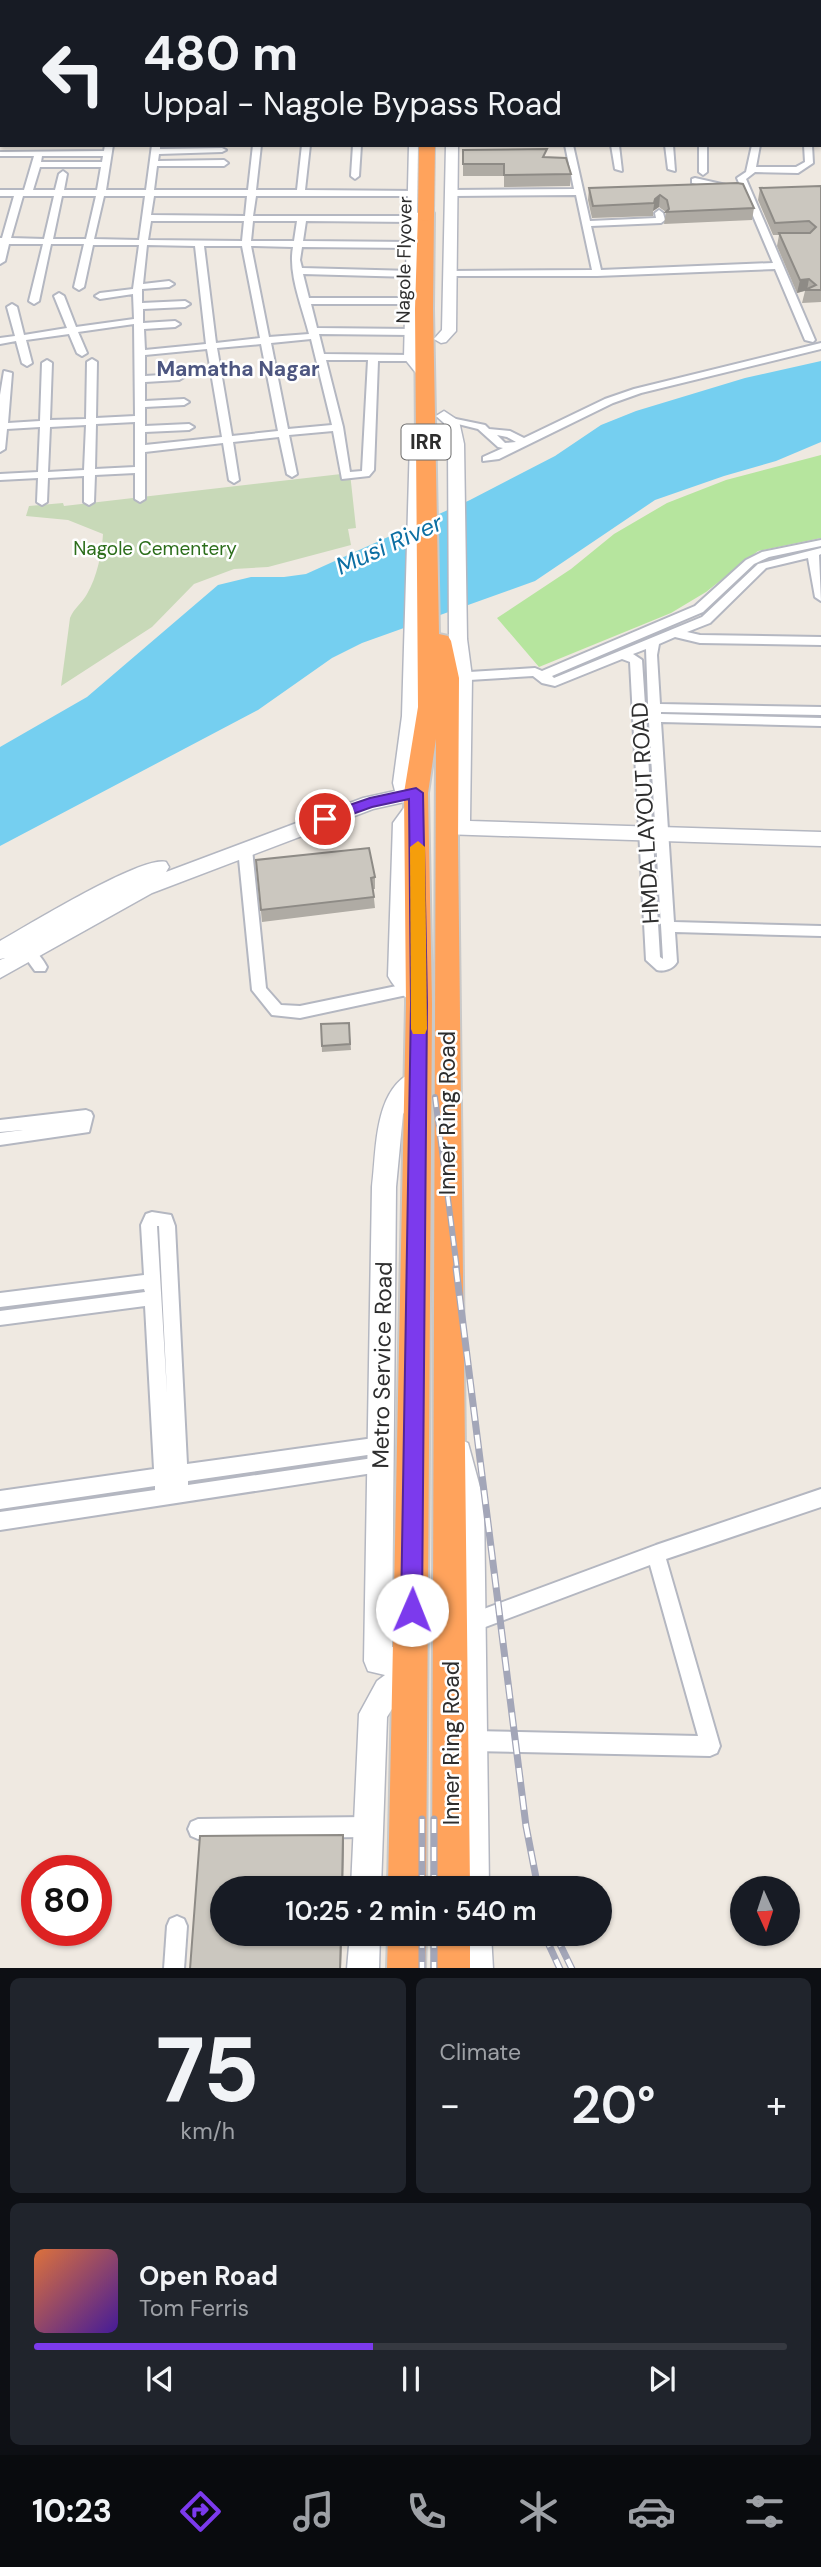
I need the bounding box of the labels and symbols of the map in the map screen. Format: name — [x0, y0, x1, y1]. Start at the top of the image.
street label: Nagole Flyover — [390, 196, 418, 324]
district label: Mamatha Nagar — [156, 355, 320, 383]
road number: IRR — [402, 424, 450, 460]
water label: Musi River — [331, 506, 448, 581]
park label: Nagole Cementery — [73, 536, 237, 561]
street label: HMDA LAYOUT ROAD — [624, 701, 666, 925]
pin — [295, 789, 355, 849]
street label: Inner Ring Road — [432, 1031, 462, 1195]
street label: Metro Service Road — [365, 1261, 399, 1469]
position arrow — [375, 1573, 449, 1647]
street label: Inner Ring Road — [436, 1661, 466, 1825]
speed limit sign: 80 — [21, 1855, 112, 1946]
north arrow — [730, 1876, 800, 1946]

